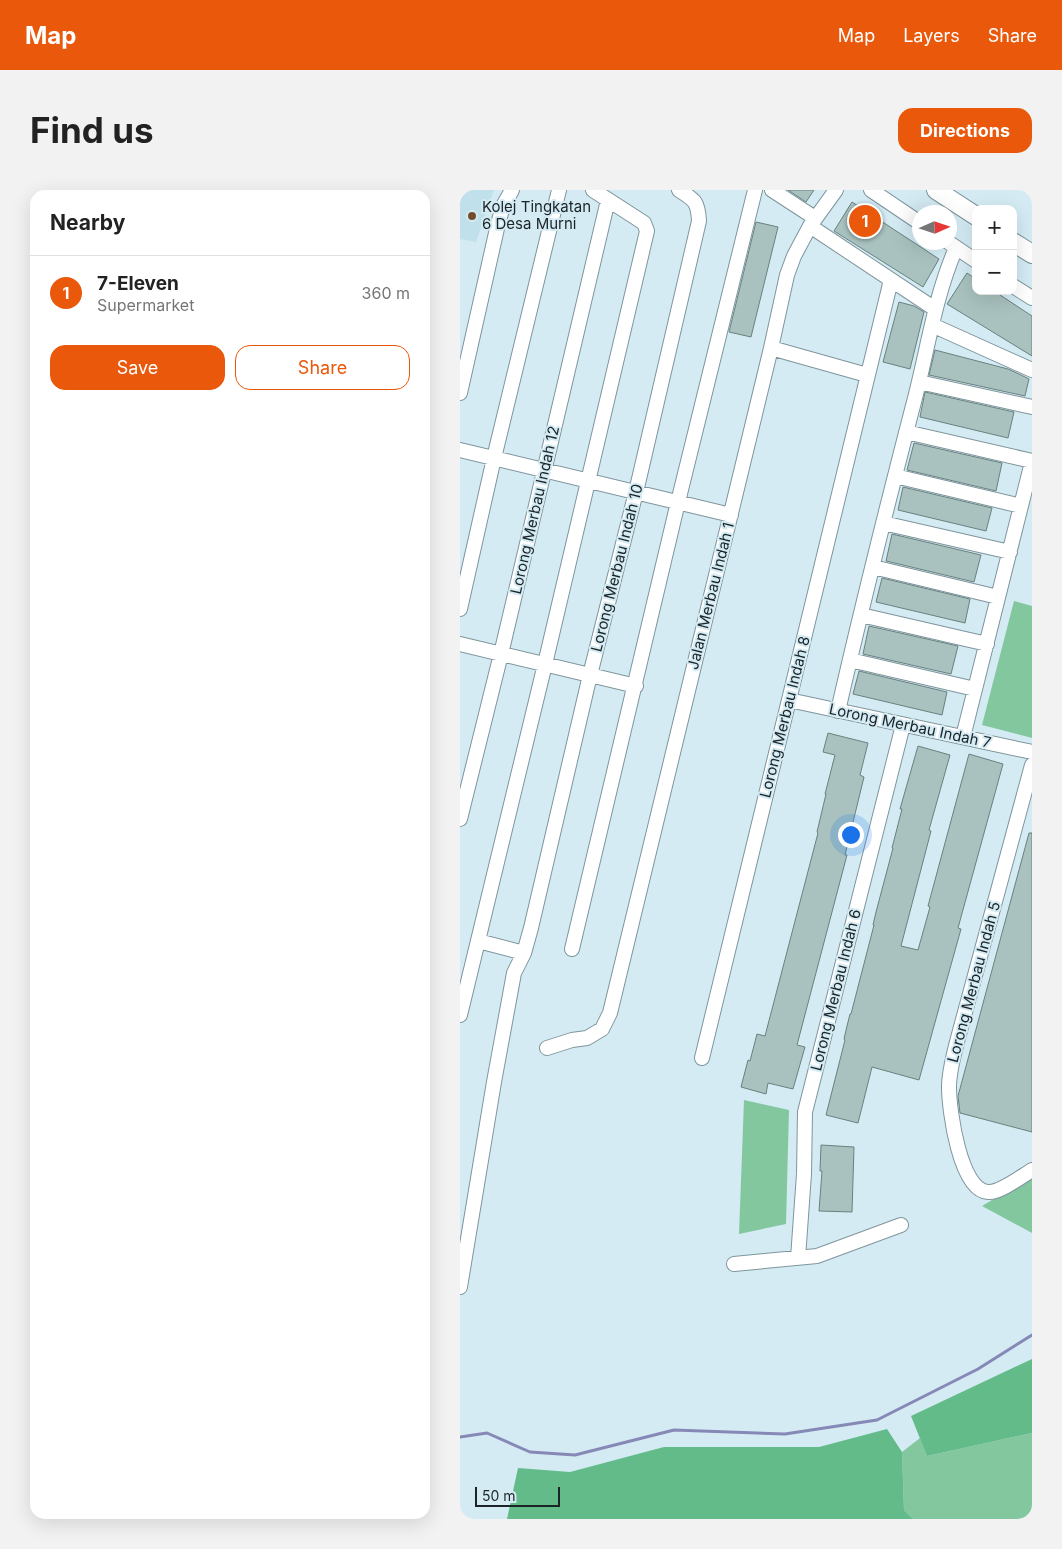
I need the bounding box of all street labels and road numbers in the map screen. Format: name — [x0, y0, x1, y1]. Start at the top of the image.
street label: Lorong Merbau Indah 12 — [506, 424, 563, 596]
street label: Lorong Merbau Indah 10 — [586, 482, 647, 654]
street label: Jalan Merbau Indah 1 — [683, 520, 738, 671]
street label: Lorong Merbau Indah 8 — [755, 634, 814, 800]
street label: Lorong Merbau Indah 7 — [827, 699, 993, 752]
street label: Lorong Merbau Indah 5 — [943, 899, 1004, 1064]
street label: Lorong Merbau Indah 6 — [806, 907, 865, 1073]

